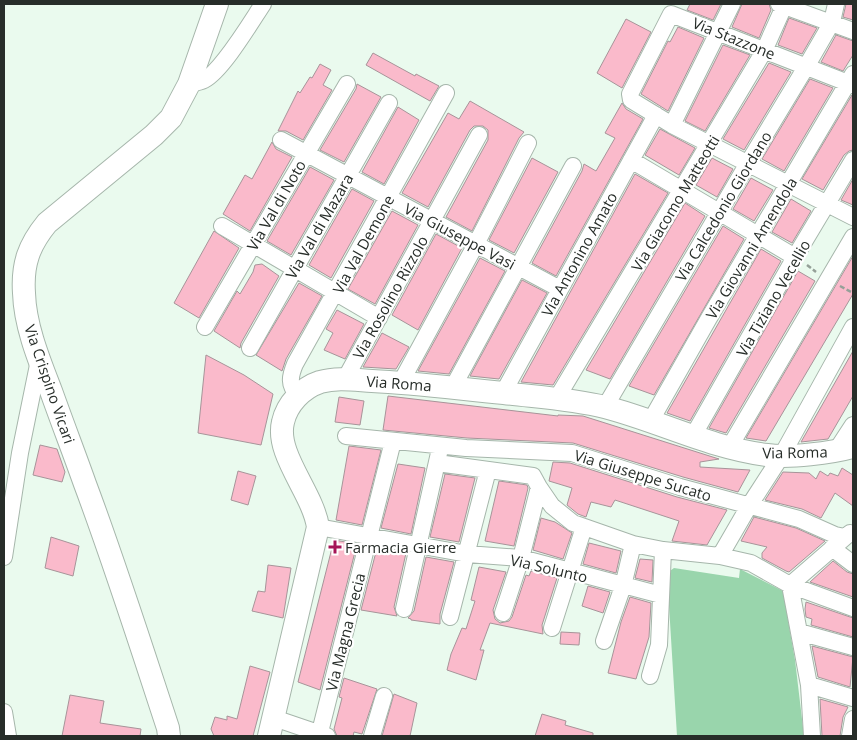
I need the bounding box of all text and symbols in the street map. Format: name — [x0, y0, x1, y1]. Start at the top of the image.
street label: Via Stazzone — [690, 12, 778, 64]
street label: Via Calcedonio Giordano — [670, 127, 776, 285]
street label: Via Giacomo Matteotti — [626, 131, 724, 275]
street label: Via Val di Noto — [242, 156, 310, 254]
street label: Via Val di Mazara — [281, 170, 357, 282]
street label: Via Giovanni Amendola — [701, 173, 801, 323]
street label: Via Antonino Amato — [537, 188, 621, 320]
street label: Via Val Demone — [328, 191, 398, 297]
street label: Via Giuseppe Vasi — [401, 198, 519, 274]
street label: Via Rosolino Rizzolo — [348, 232, 432, 362]
street label: Via Tiziano Vecellio — [731, 236, 815, 360]
street label: Via Crispino Vicari — [20, 322, 80, 446]
street label: Via Roma — [366, 371, 432, 395]
street label: Via Roma — [762, 441, 828, 463]
street label: Via Giuseppe Sucato — [572, 445, 714, 505]
place label: Farmacia Gierre — [345, 537, 456, 557]
marker: Farmacia Gierre — [329, 541, 341, 553]
street label: Via Solunto — [508, 549, 590, 587]
street label: Via Magna Grecia — [321, 571, 369, 693]

